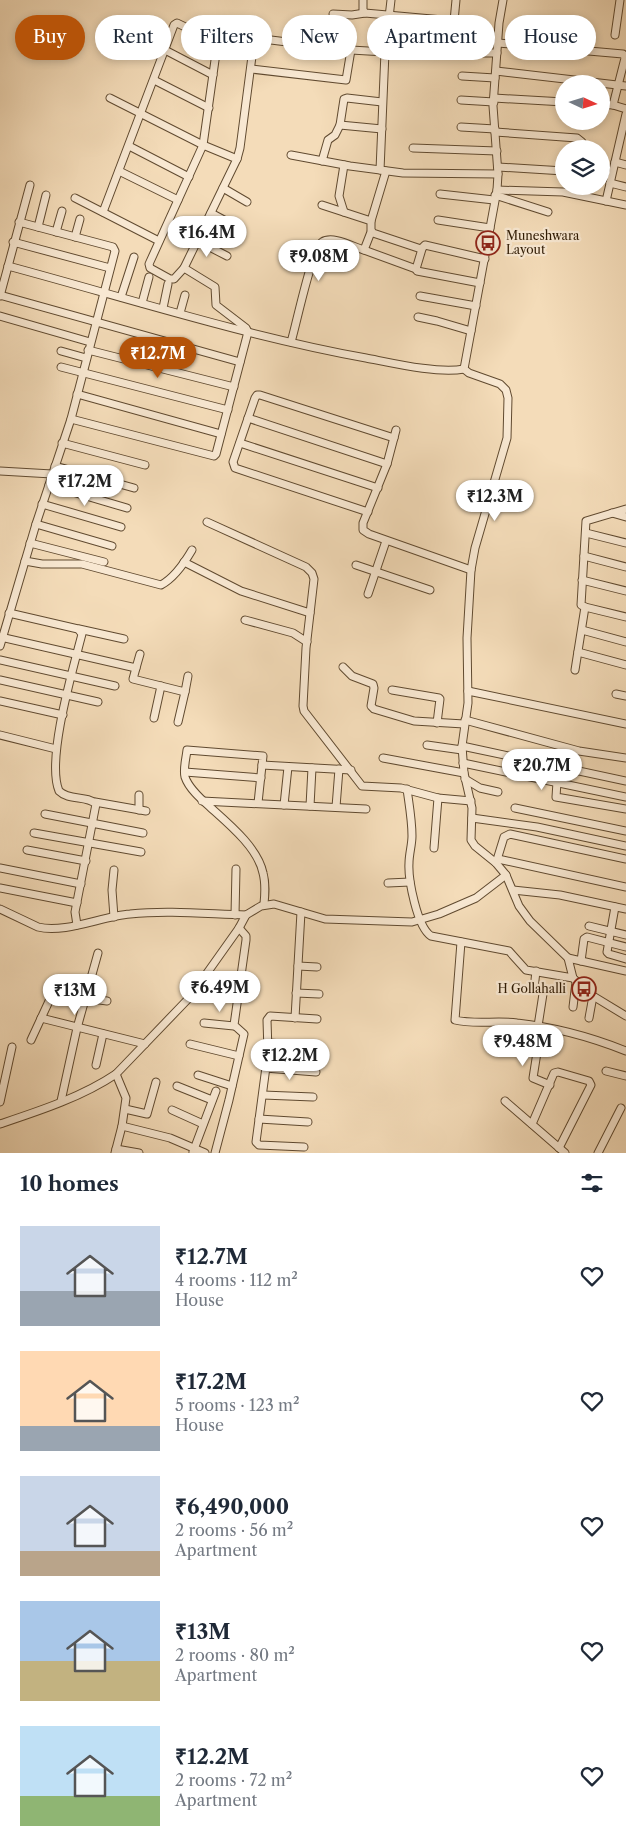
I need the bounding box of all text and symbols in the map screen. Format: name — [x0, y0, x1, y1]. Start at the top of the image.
chip: Buy — [15, 15, 85, 60]
chip: Rent — [95, 15, 171, 60]
chip: Filters — [181, 15, 272, 60]
chip: New — [282, 15, 357, 60]
chip: Apartment — [367, 15, 495, 60]
chip: House — [505, 15, 596, 60]
north arrow — [555, 75, 610, 130]
map controls — [555, 75, 610, 195]
button: layers — [555, 140, 610, 195]
pin: ₹16.4M — [166, 216, 248, 258]
text: ₹16.4M — [179, 222, 235, 242]
place label: Muneshwara Layout — [506, 228, 580, 257]
bus stop icon: Muneshwara Layout — [475, 230, 501, 256]
pin: ₹9.08M — [278, 240, 360, 282]
text: ₹9.08M — [289, 246, 349, 266]
pin: ₹12.7M — [117, 336, 199, 379]
text: ₹12.7M — [130, 343, 186, 363]
pin: ₹17.2M — [44, 464, 126, 507]
text: ₹17.2M — [58, 471, 112, 491]
pin: ₹12.3M — [454, 480, 536, 522]
text: ₹12.3M — [467, 486, 523, 506]
pin: ₹20.7M — [501, 748, 583, 791]
text: ₹20.7M — [513, 755, 571, 775]
pin: ₹6.49M — [179, 970, 261, 1013]
pin: ₹13M — [45, 974, 105, 1016]
bus stop icon: H Gollahalli — [571, 976, 597, 1002]
text: ₹6.49M — [190, 977, 250, 997]
text: ₹13M — [54, 980, 96, 1000]
place label: H Gollahalli — [497, 981, 566, 996]
pin: ₹9.48M — [482, 1024, 564, 1067]
text: ₹9.48M — [494, 1031, 552, 1051]
pin: ₹12.2M — [249, 1038, 331, 1081]
text: ₹12.2M — [262, 1045, 318, 1065]
icon: filters — [578, 1169, 606, 1197]
text: 10 homes — [20, 1171, 119, 1196]
text: ₹12.7M — [175, 1244, 248, 1269]
icon: home — [60, 1246, 120, 1306]
icon: heart — [578, 1262, 606, 1290]
text: 4 rooms · 112 m² — [175, 1270, 298, 1290]
text: House — [175, 1290, 224, 1310]
text: ₹17.2M — [175, 1369, 247, 1394]
icon: home — [60, 1371, 120, 1431]
icon: heart — [578, 1387, 606, 1415]
text: 5 rooms · 123 m² — [175, 1395, 299, 1415]
text: House — [175, 1415, 224, 1435]
text: ₹6,490,000 — [175, 1494, 289, 1519]
icon: home — [60, 1496, 120, 1556]
icon: heart — [578, 1512, 606, 1540]
text: 2 rooms · 56 m² — [175, 1520, 293, 1540]
text: Apartment — [175, 1540, 257, 1560]
text: ₹13M — [175, 1619, 231, 1644]
icon: home — [60, 1621, 120, 1681]
icon: heart — [578, 1637, 606, 1665]
text: 2 rooms · 80 m² — [175, 1645, 295, 1665]
text: Apartment — [175, 1665, 257, 1685]
text: ₹12.2M — [175, 1744, 249, 1769]
icon: home — [60, 1746, 120, 1806]
icon: heart — [578, 1762, 606, 1790]
text: 2 rooms · 72 m² — [175, 1770, 292, 1790]
text: Apartment — [175, 1790, 257, 1810]

